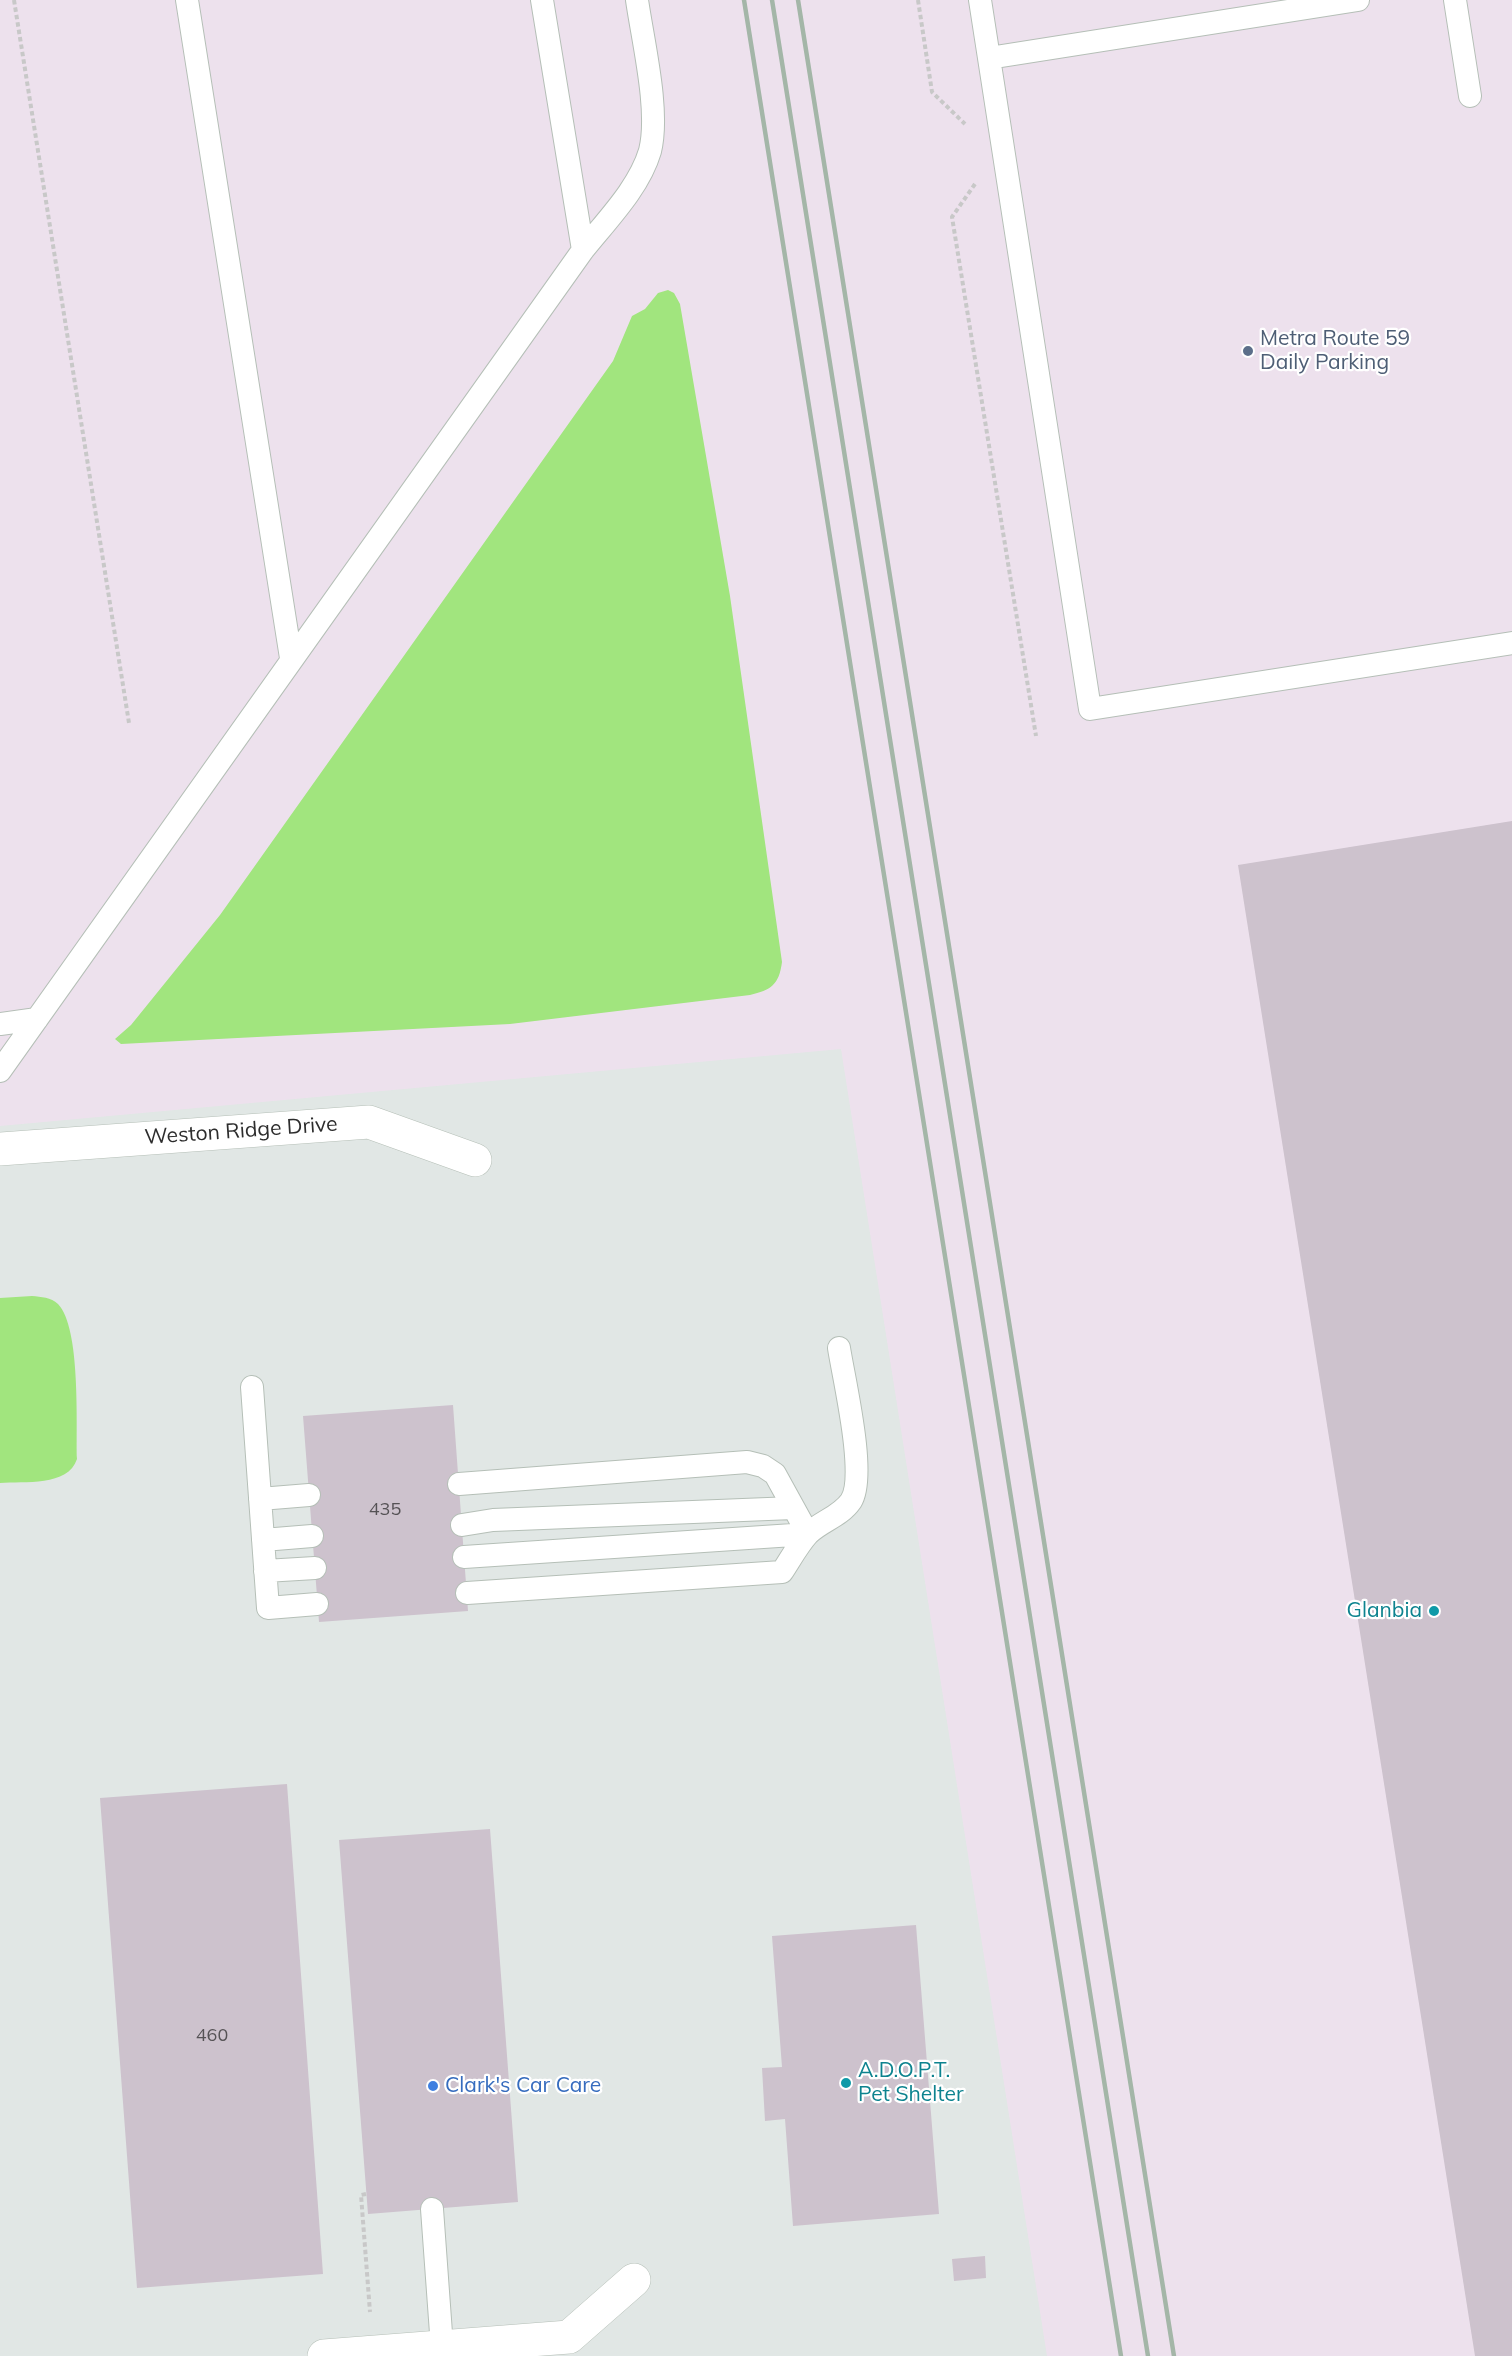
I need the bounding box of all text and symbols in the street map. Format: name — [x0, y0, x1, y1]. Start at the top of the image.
place label: Metra Route 59 Daily Parking — [1260, 326, 1410, 376]
marker: Metra Route 59 Daily Parking — [1241, 344, 1255, 358]
street label: Weston Ridge Drive — [144, 1112, 338, 1150]
house number: 435 — [369, 1499, 401, 1521]
place label: Glanbia — [1347, 1598, 1422, 1624]
marker: Glanbia — [1427, 1604, 1441, 1618]
house number: 460 — [196, 2025, 228, 2047]
place label: A.D.O.P.T. Pet Shelter — [858, 2058, 964, 2108]
place label: Clark's Car Care — [445, 2073, 601, 2099]
marker: A.D.O.P.T. Pet Shelter — [839, 2076, 853, 2090]
marker: Clark's Car Care — [426, 2079, 440, 2093]

